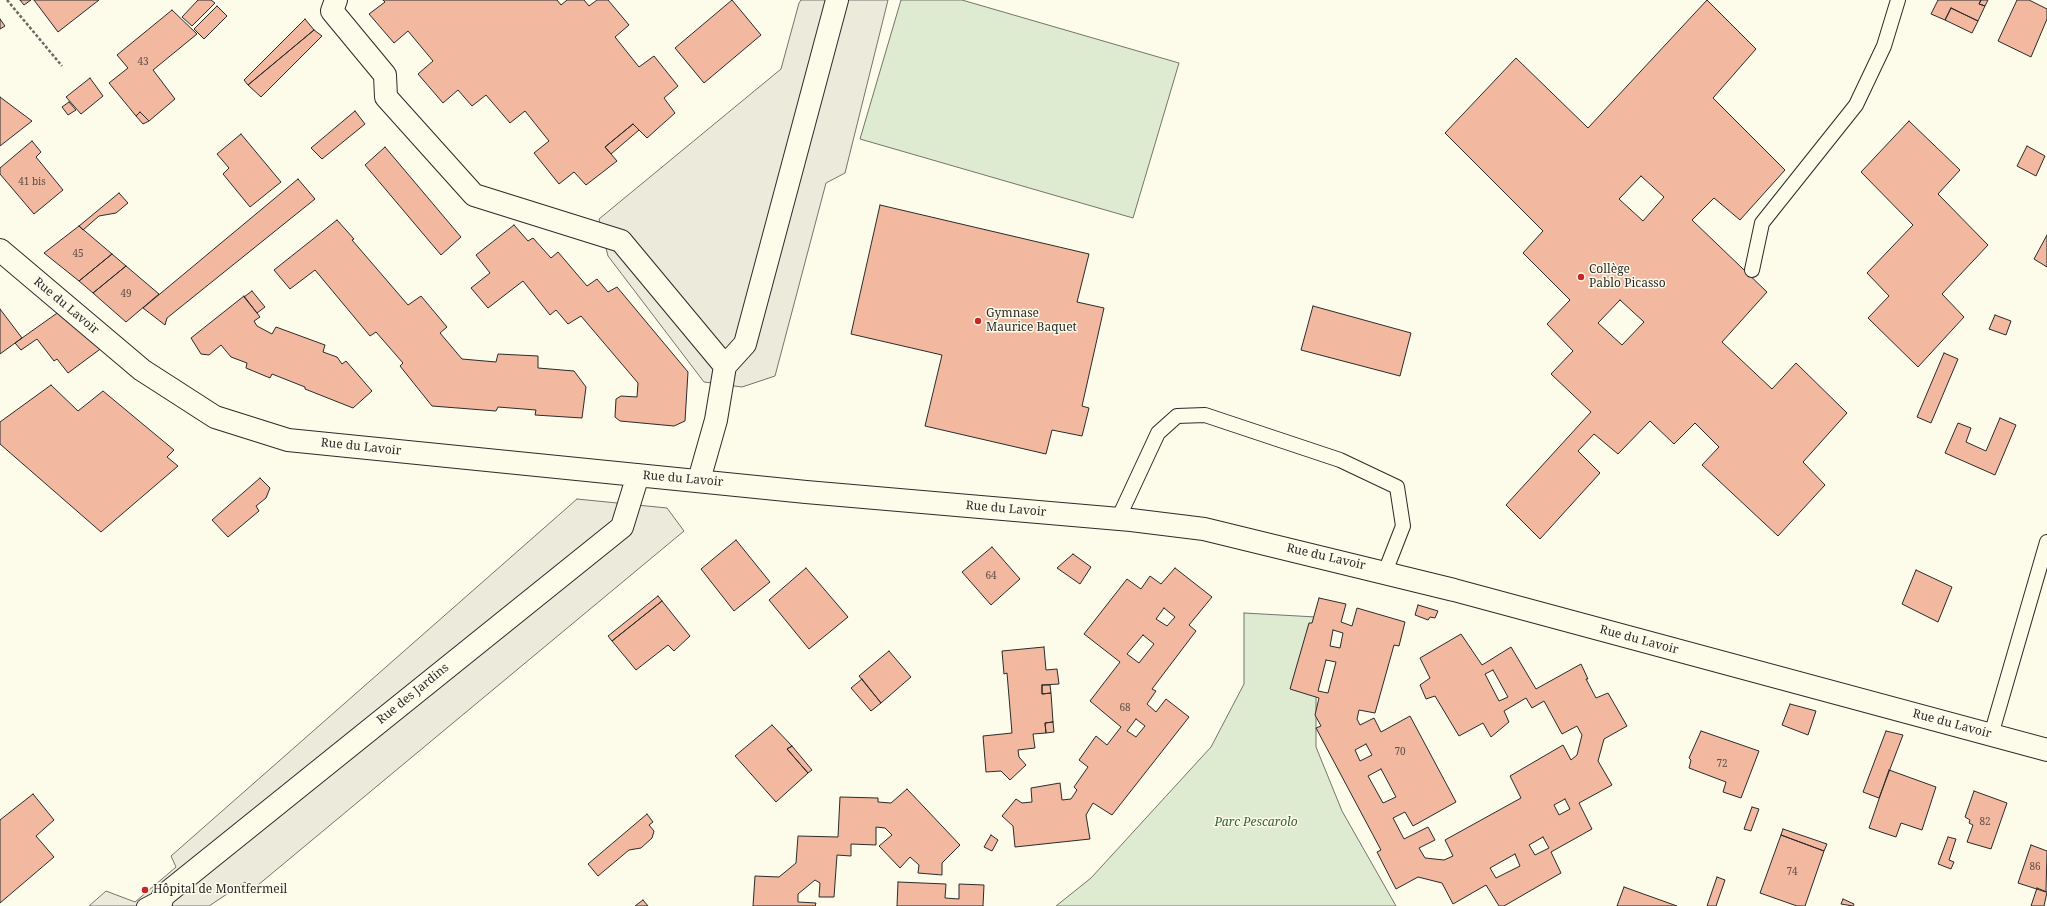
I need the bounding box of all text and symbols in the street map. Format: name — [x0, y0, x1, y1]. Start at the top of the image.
house number: 43 — [137, 56, 149, 68]
house number: 41 bis — [18, 176, 46, 188]
house number: 45 — [72, 248, 84, 260]
place label: Collège Pablo Picasso — [1589, 263, 1666, 291]
marker: Collège Pablo Picasso — [1576, 272, 1586, 282]
street label: Rue du Lavoir — [30, 275, 102, 337]
house number: 49 — [120, 288, 132, 300]
place label: Gymnase Maurice Baquet — [986, 307, 1077, 335]
marker: Gymnase Maurice Baquet — [973, 316, 983, 326]
street label: Rue du Lavoir — [320, 436, 402, 458]
street label: Rue du Lavoir — [642, 468, 724, 490]
street label: Rue du Lavoir — [965, 498, 1047, 520]
street label: Rue du Lavoir — [1285, 541, 1367, 573]
house number: 64 — [985, 570, 997, 582]
street label: Rue du Lavoir — [1598, 623, 1680, 657]
street label: Rue des Jardins — [374, 661, 452, 727]
house number: 68 — [1119, 702, 1131, 714]
street label: Rue du Lavoir — [1911, 707, 1993, 741]
house number: 70 — [1394, 746, 1406, 758]
house number: 72 — [1716, 758, 1728, 770]
park label: Parc Pescarolo — [1214, 816, 1298, 830]
house number: 82 — [1979, 816, 1991, 828]
house number: 86 — [2029, 861, 2041, 873]
house number: 74 — [1786, 866, 1798, 878]
place label: Hôpital de Montfermeil — [153, 883, 287, 897]
marker: Hôpital de Montfermeil — [140, 885, 150, 895]

